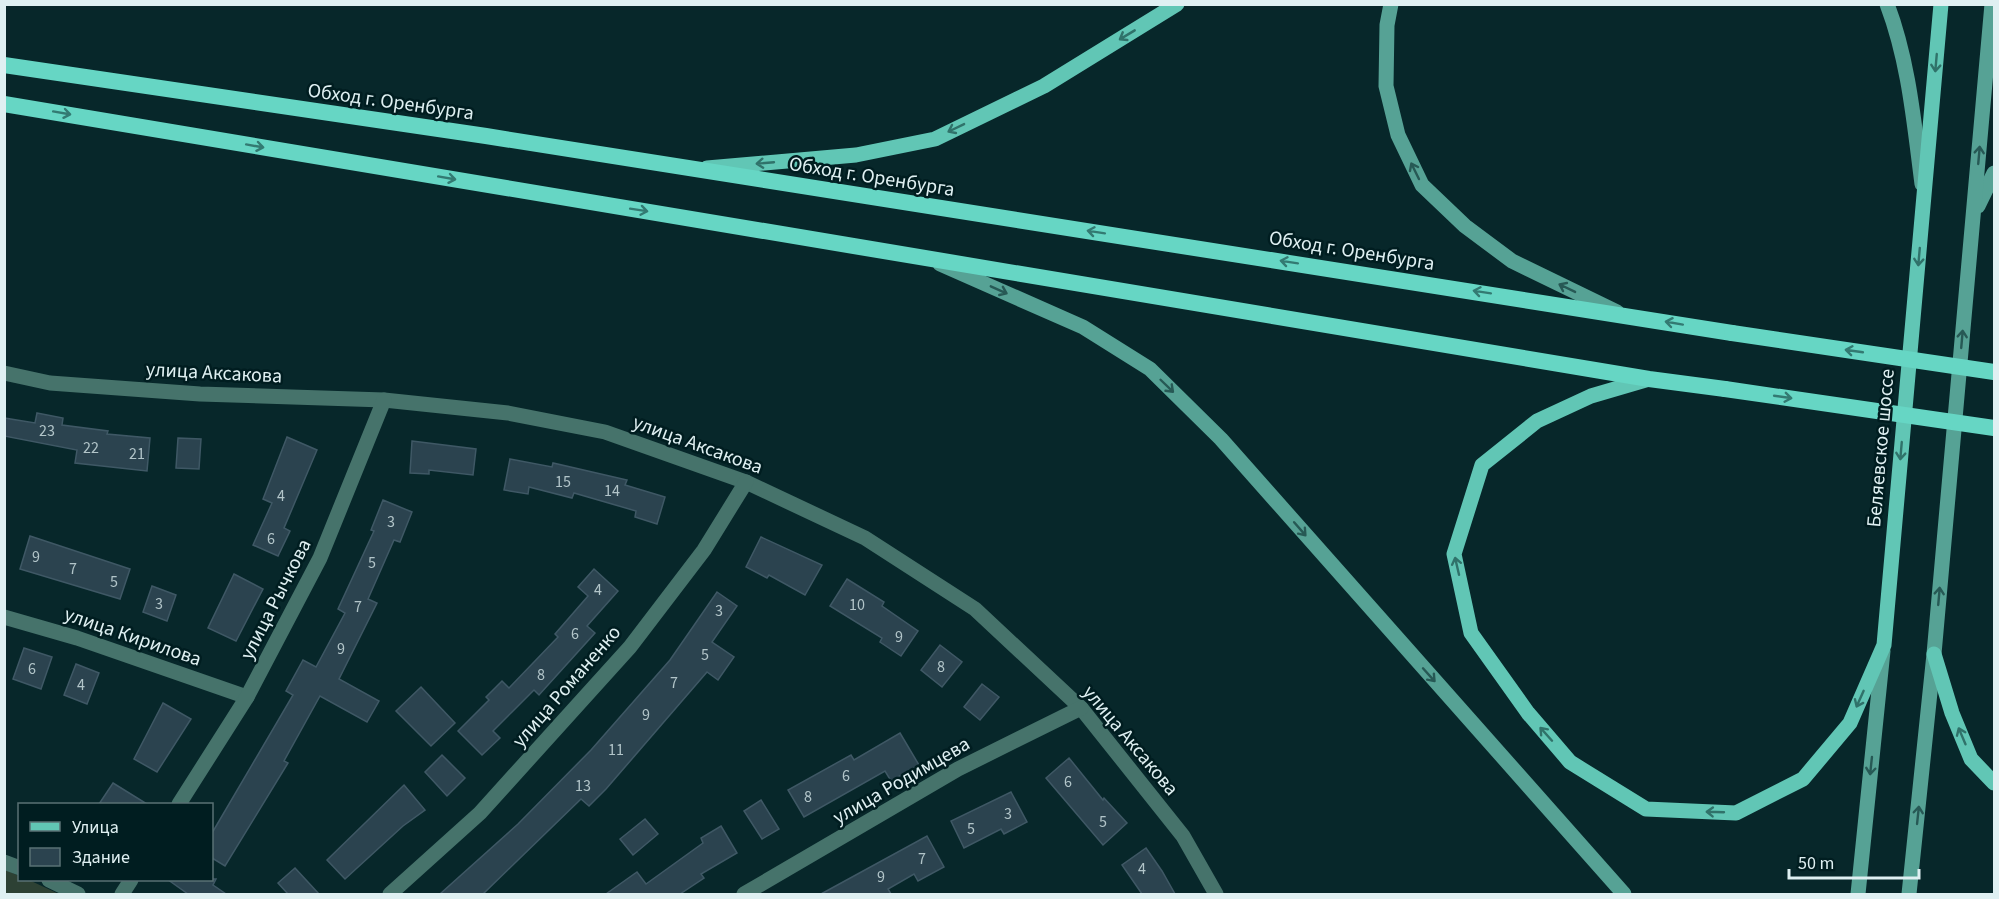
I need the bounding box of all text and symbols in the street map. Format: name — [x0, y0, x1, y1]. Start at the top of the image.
one-way arrow — [1119, 30, 1136, 42]
one-way arrow — [1930, 52, 1941, 72]
street label: Обход г. Оренбурга — [306, 76, 476, 128]
one-way arrow — [52, 108, 72, 119]
one-way arrow — [947, 123, 965, 135]
one-way arrow — [244, 140, 264, 151]
one-way arrow — [1974, 146, 1985, 166]
street label: Обход г. Оренбурга — [787, 150, 957, 204]
one-way arrow — [756, 157, 776, 168]
one-way arrow — [1409, 162, 1421, 180]
one-way arrow — [436, 173, 456, 184]
one-way arrow — [629, 205, 649, 216]
street label: Обход г. Оренбурга — [1267, 224, 1437, 278]
one-way arrow — [1087, 226, 1106, 237]
one-way arrow — [1913, 247, 1924, 266]
one-way arrow — [1279, 256, 1299, 267]
one-way arrow — [1559, 281, 1577, 293]
one-way arrow — [990, 285, 1008, 296]
one-way arrow — [1472, 286, 1492, 297]
one-way arrow — [1665, 317, 1684, 328]
one-way arrow — [1957, 329, 1968, 349]
one-way arrow — [1844, 345, 1864, 356]
street label: улица Аксакова — [145, 355, 283, 391]
street label: Беляевское шоссе — [1860, 368, 1902, 529]
one-way arrow — [1159, 379, 1174, 393]
one-way arrow — [1772, 392, 1792, 403]
street label: улица Аксакова — [629, 408, 767, 481]
house number: 23 — [39, 420, 55, 442]
house number: 22 — [83, 437, 99, 459]
one-way arrow — [1895, 441, 1906, 461]
house number: 21 — [129, 443, 145, 465]
house number: 15 — [555, 471, 571, 493]
house number: 14 — [604, 480, 620, 502]
house number: 4 — [277, 485, 285, 507]
house number: 3 — [387, 511, 395, 533]
one-way arrow — [1293, 521, 1307, 536]
house number: 6 — [267, 528, 275, 550]
street label: улица Рычкова — [233, 534, 318, 665]
house number: 9 — [32, 546, 40, 568]
house number: 5 — [368, 552, 376, 574]
one-way arrow — [1450, 556, 1462, 575]
house number: 7 — [69, 558, 77, 580]
house number: 5 — [110, 571, 118, 593]
house number: 4 — [594, 579, 602, 601]
one-way arrow — [1934, 586, 1945, 606]
house number: 3 — [155, 593, 163, 615]
house number: 10 — [849, 594, 865, 616]
house number: 7 — [354, 596, 362, 618]
street label: улица Кирилова — [60, 600, 205, 674]
house number: 3 — [715, 600, 723, 622]
street label: улица Романенко — [506, 619, 628, 754]
house number: 6 — [571, 623, 579, 645]
house number: 9 — [895, 626, 903, 648]
house number: 9 — [337, 638, 345, 660]
house number: 5 — [701, 644, 709, 666]
house number: 8 — [937, 656, 945, 678]
house number: 6 — [28, 658, 36, 680]
house number: 8 — [537, 664, 545, 686]
one-way arrow — [1422, 666, 1436, 682]
house number: 7 — [670, 672, 678, 694]
house number: 4 — [77, 674, 85, 696]
street label: улица Аксакова — [1076, 679, 1185, 802]
one-way arrow — [1854, 690, 1865, 708]
house number: 9 — [642, 704, 650, 726]
one-way arrow — [1539, 727, 1553, 742]
one-way arrow — [1956, 727, 1967, 746]
street label: улица Родимцева — [828, 730, 975, 832]
house number: 11 — [608, 739, 624, 761]
one-way arrow — [1865, 756, 1876, 776]
house number: 6 — [842, 765, 850, 787]
house number: 6 — [1064, 771, 1072, 793]
house number: 13 — [575, 775, 591, 797]
house number: 8 — [804, 786, 812, 808]
legend — [18, 803, 213, 881]
house number: 3 — [1004, 803, 1012, 825]
one-way arrow — [1706, 806, 1726, 817]
one-way arrow — [1912, 806, 1923, 826]
house number: 5 — [1099, 811, 1107, 833]
text: Улица — [72, 815, 119, 840]
house number: 5 — [967, 818, 975, 840]
scale bar — [1789, 842, 1920, 880]
text: Здание — [72, 845, 130, 870]
house number: 7 — [918, 848, 926, 870]
text: 50 m — [1798, 851, 1834, 876]
house number: 4 — [1138, 858, 1146, 880]
house number: 9 — [877, 866, 885, 888]

